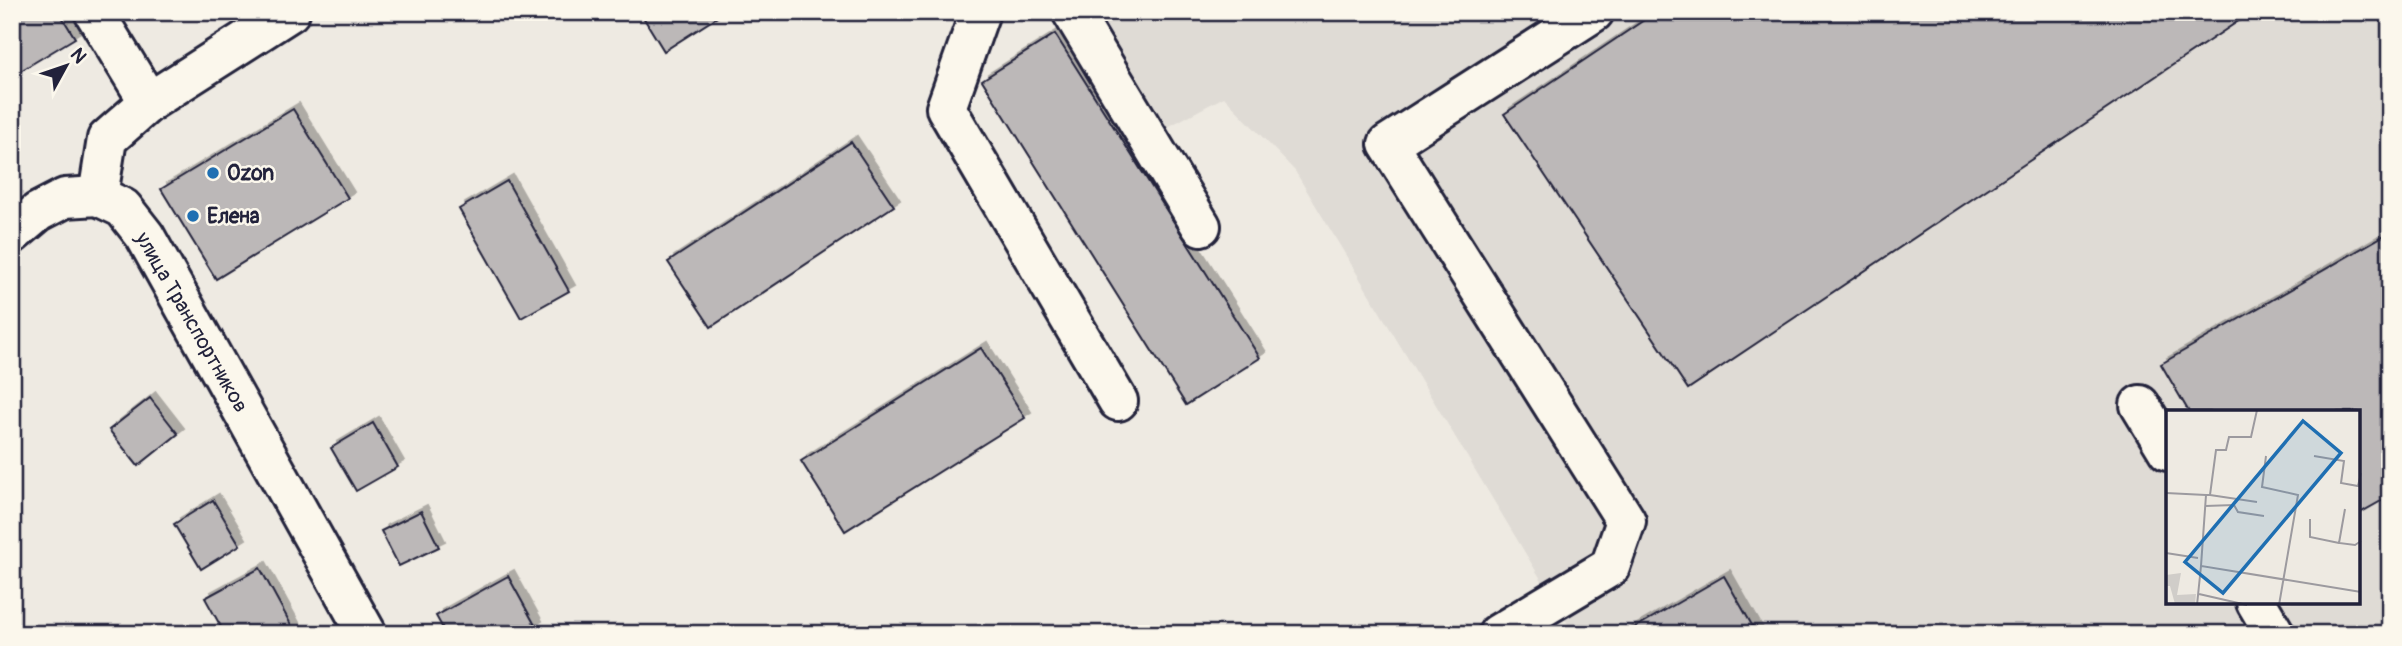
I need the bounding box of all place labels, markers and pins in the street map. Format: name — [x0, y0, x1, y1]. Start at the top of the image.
place label: Ozon — [227, 160, 274, 187]
marker: Ozon — [205, 165, 221, 181]
place label: Елена — [207, 203, 260, 230]
marker: Елена — [185, 208, 201, 224]

